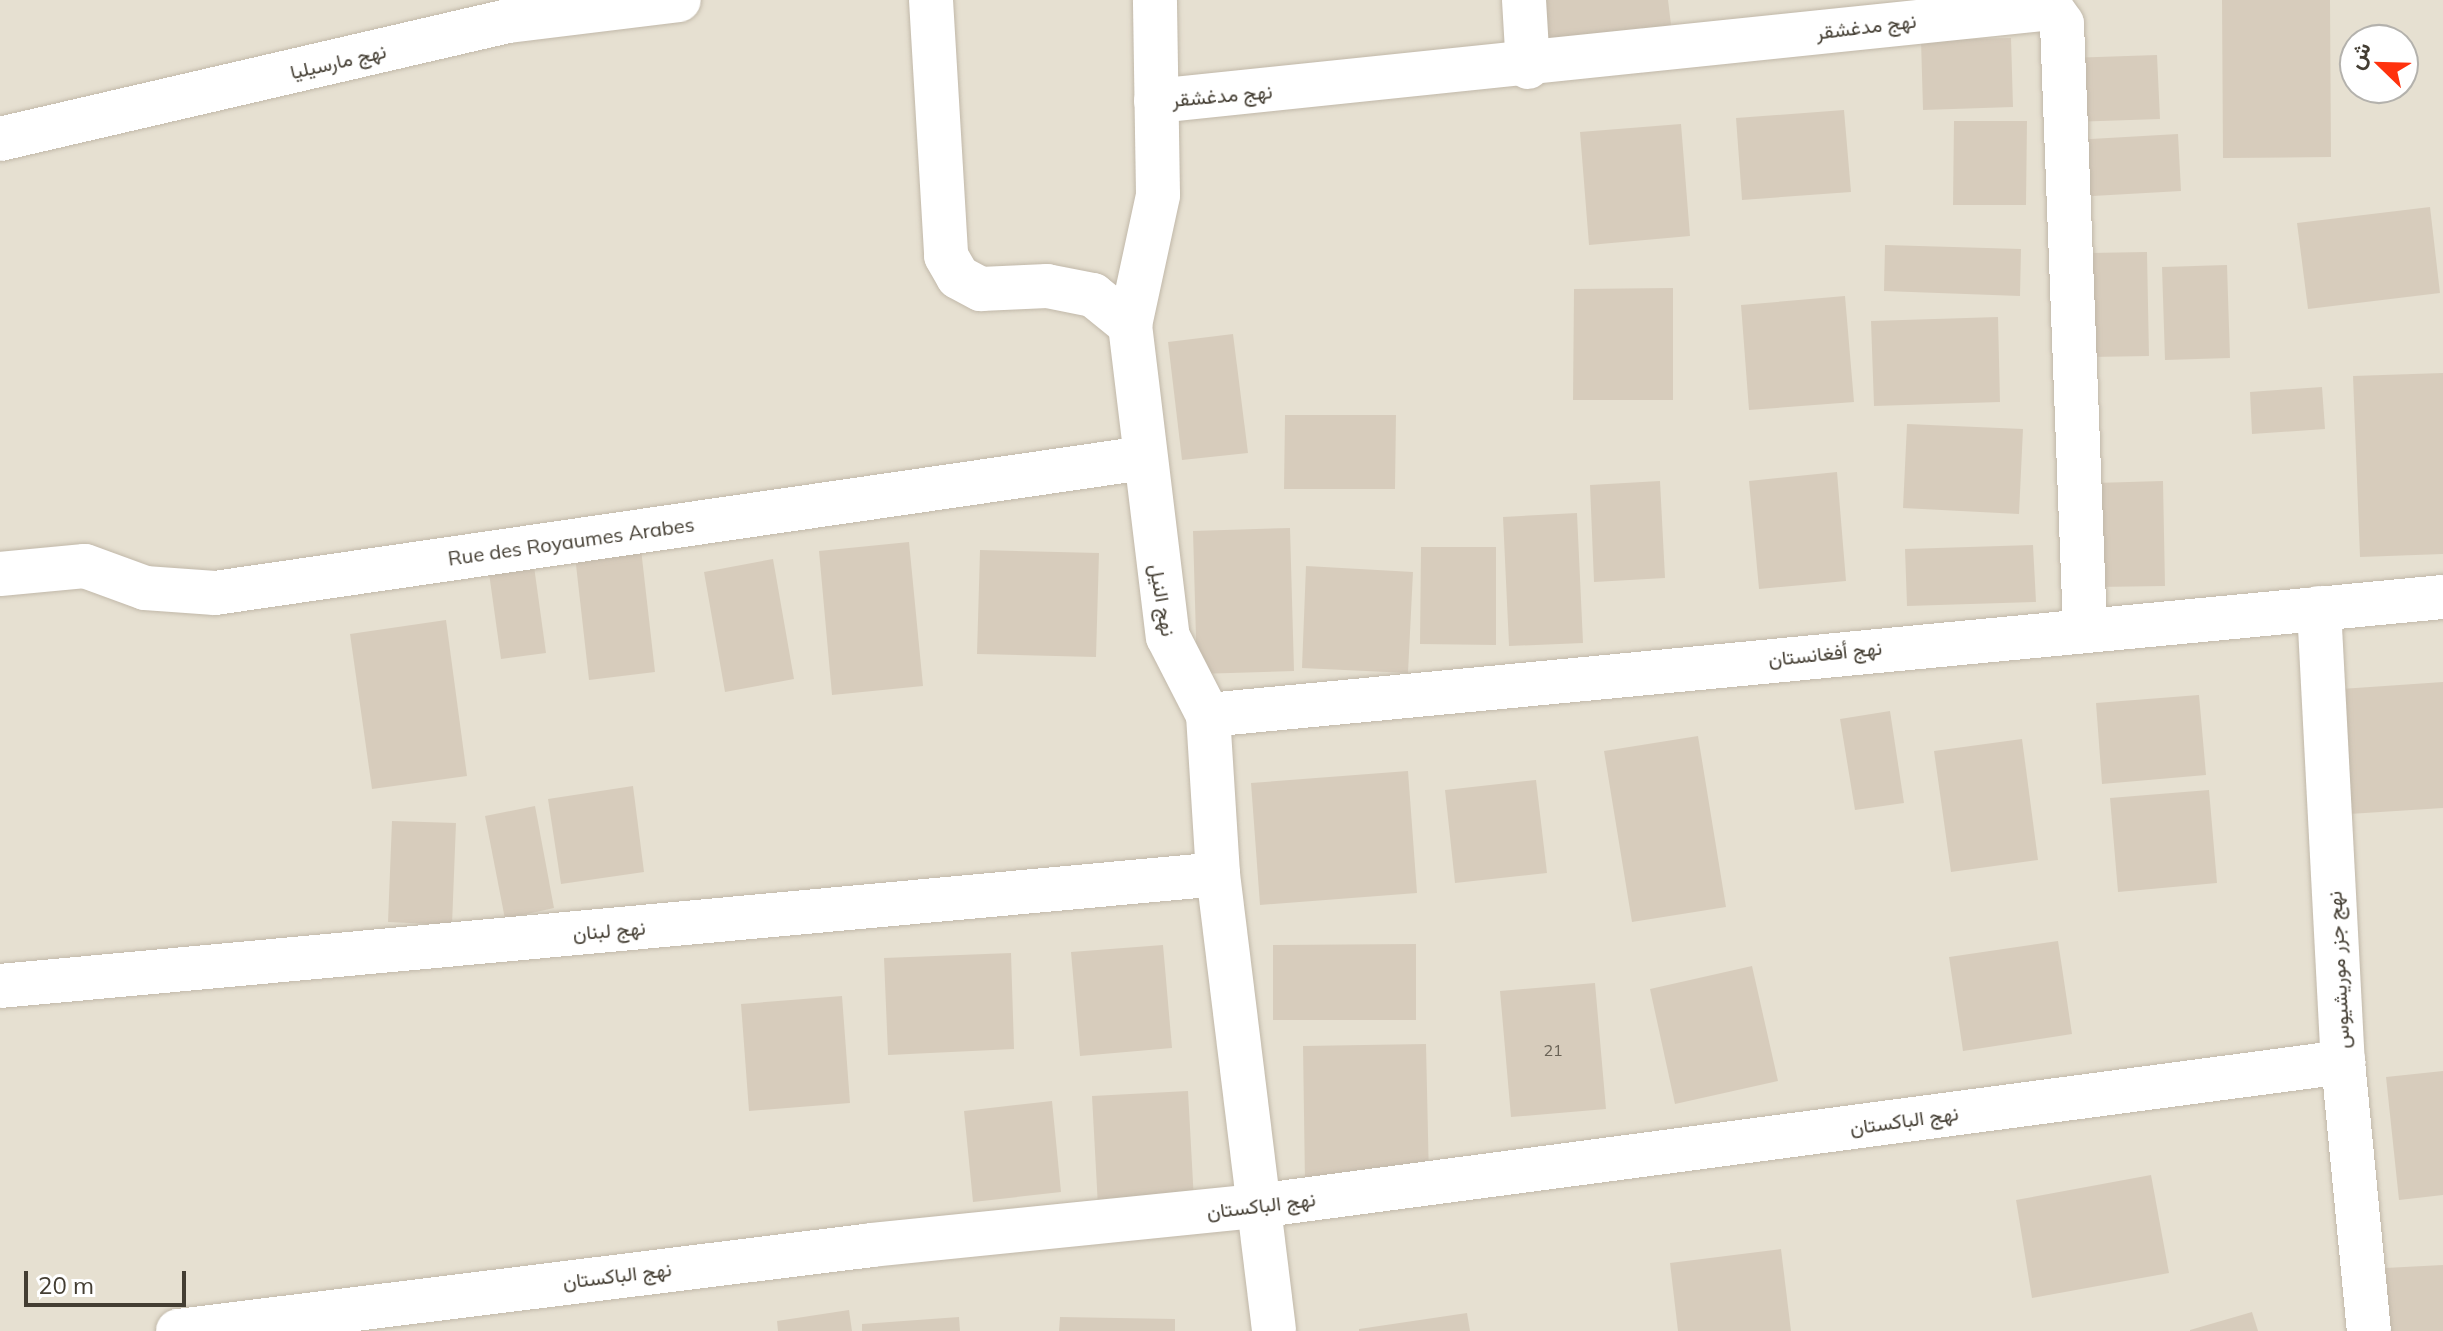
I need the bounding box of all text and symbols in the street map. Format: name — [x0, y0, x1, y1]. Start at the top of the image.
street label: نهج مدغشقر — [1814, 8, 1918, 44]
north arrow — [2339, 24, 2419, 104]
street label: نهج مارسيليا — [288, 38, 388, 84]
text: ش — [2341, 38, 2377, 73]
street label: نهج مدغشقر — [1171, 79, 1273, 111]
street label: Rue des Royaumes Arabes — [446, 512, 696, 570]
street label: نهج النيل — [1145, 562, 1181, 638]
street label: نهج أفغانستان — [1767, 635, 1883, 671]
street label: نهج جزر موريشيوس — [2322, 891, 2354, 1049]
street label: نهج لبنان — [572, 915, 646, 945]
house number: 21 — [1543, 1040, 1563, 1060]
street label: نهج الباكستان — [1848, 1101, 1960, 1139]
street label: نهج الباكستان — [1205, 1186, 1317, 1224]
scale bar — [28, 1255, 190, 1305]
street label: نهج الباكستان — [561, 1256, 673, 1294]
text: 20 m — [38, 1270, 94, 1300]

